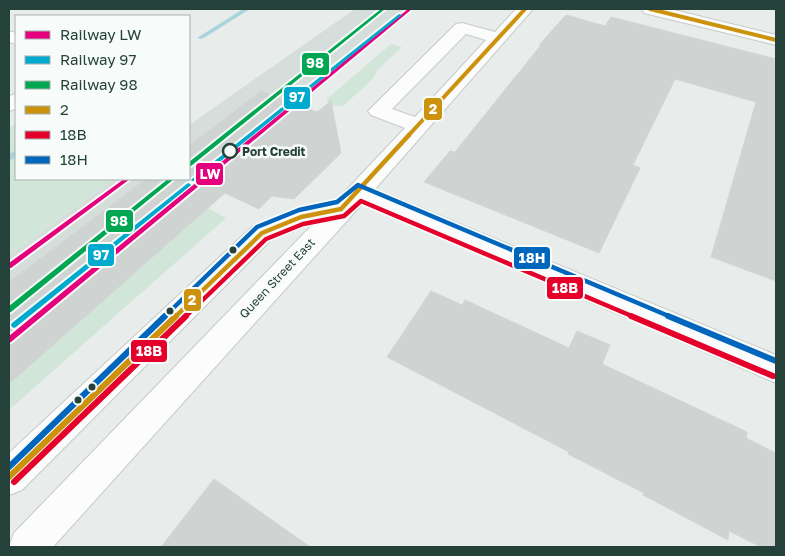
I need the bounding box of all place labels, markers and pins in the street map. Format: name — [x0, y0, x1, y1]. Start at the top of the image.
marker: Port Credit — [222, 143, 238, 159]
place label: Port Credit — [242, 144, 306, 159]
unlabelled marker — [228, 245, 238, 255]
unlabelled marker — [165, 306, 175, 316]
unlabelled marker — [87, 382, 97, 392]
unlabelled marker — [73, 395, 83, 405]

